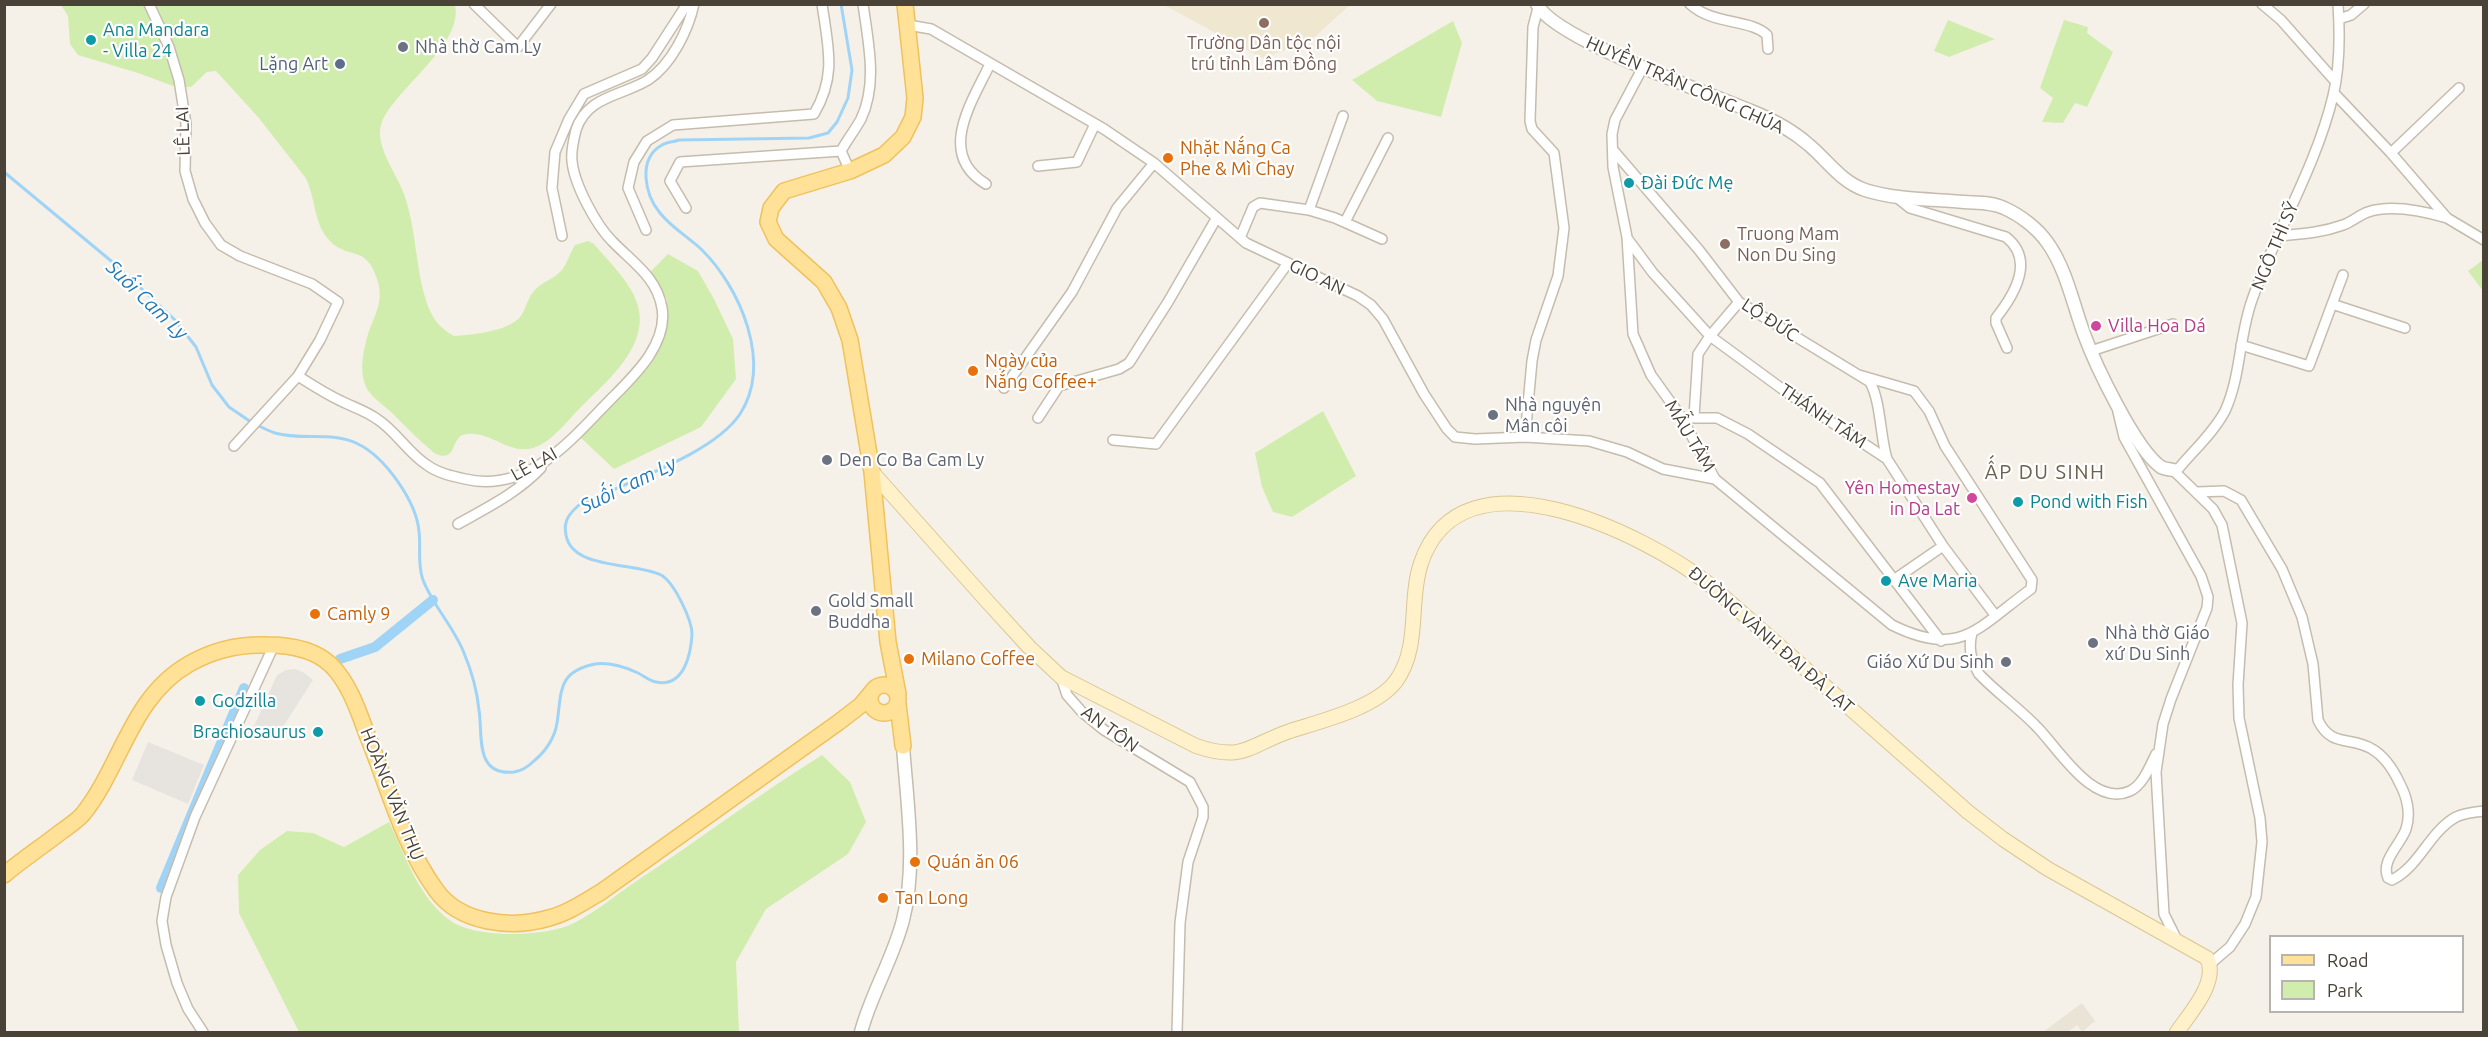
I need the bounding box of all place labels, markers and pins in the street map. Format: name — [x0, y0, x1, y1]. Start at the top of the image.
marker: Trường Dân tộc nội trú tỉnh Lâm Đồng — [1257, 16, 1271, 30]
place label: Ana Mandara - Villa 24 — [103, 19, 209, 62]
place label: Trường Dân tộc nội trú tỉnh Lâm Đồng — [1187, 32, 1341, 74]
marker: Ana Mandara - Villa 24 — [84, 33, 98, 47]
place label: Nhà thờ Cam Ly — [415, 36, 541, 58]
marker: Nhà thờ Cam Ly — [396, 40, 410, 54]
place label: Lặng Art — [259, 53, 328, 75]
marker: Lặng Art — [333, 57, 347, 71]
place label: Nhặt Nắng Ca Phe & Mì Chay — [1180, 137, 1294, 180]
marker: Nhặt Nắng Ca Phe & Mì Chay — [1161, 151, 1175, 165]
place label: Đài Đức Mẹ — [1641, 172, 1733, 194]
marker: Đài Đức Mẹ — [1622, 176, 1636, 190]
place label: Truong Mam Non Du Sing — [1737, 223, 1839, 266]
marker: Truong Mam Non Du Sing — [1718, 237, 1732, 251]
place label: Villa Hoa Dá — [2108, 315, 2206, 337]
marker: Villa Hoa Dá — [2089, 319, 2103, 333]
place label: Ngày của Nắng Coffee+ — [985, 350, 1097, 392]
marker: Ngày của Nắng Coffee+ — [966, 364, 980, 378]
place label: Nhà nguyện Mân côi — [1505, 394, 1601, 436]
marker: Nhà nguyện Mân côi — [1486, 408, 1500, 422]
place label: Den Co Ba Cam Ly — [839, 449, 984, 471]
marker: Den Co Ba Cam Ly — [820, 453, 834, 467]
place label: Yên Homestay in Da Lat — [1845, 477, 1960, 520]
marker: Yên Homestay in Da Lat — [1965, 491, 1979, 505]
place label: Pond with Fish — [2030, 491, 2148, 513]
marker: Pond with Fish — [2011, 495, 2025, 509]
place label: Ave Maria — [1898, 570, 1978, 592]
marker: Ave Maria — [1879, 574, 1893, 588]
place label: Gold Small Buddha — [828, 590, 913, 632]
place label: Camly 9 — [327, 603, 390, 625]
marker: Gold Small Buddha — [809, 604, 823, 618]
marker: Camly 9 — [308, 607, 322, 621]
place label: Nhà thờ Giáo xứ Du Sinh — [2105, 622, 2210, 664]
marker: Nhà thờ Giáo xứ Du Sinh — [2086, 636, 2100, 650]
place label: Milano Coffee — [921, 648, 1035, 670]
place label: Giáo Xứ Du Sinh — [1867, 651, 1994, 673]
marker: Milano Coffee — [902, 652, 916, 666]
marker: Giáo Xứ Du Sinh — [1999, 655, 2013, 669]
place label: Godzilla — [212, 690, 276, 712]
marker: Godzilla — [193, 694, 207, 708]
place label: Brachiosaurus — [193, 721, 306, 743]
marker: Brachiosaurus — [311, 725, 325, 739]
place label: Quán ăn 06 — [927, 851, 1019, 873]
marker: Quán ăn 06 — [908, 855, 922, 869]
place label: Tan Long — [895, 887, 968, 909]
marker: Tan Long — [876, 891, 890, 905]

